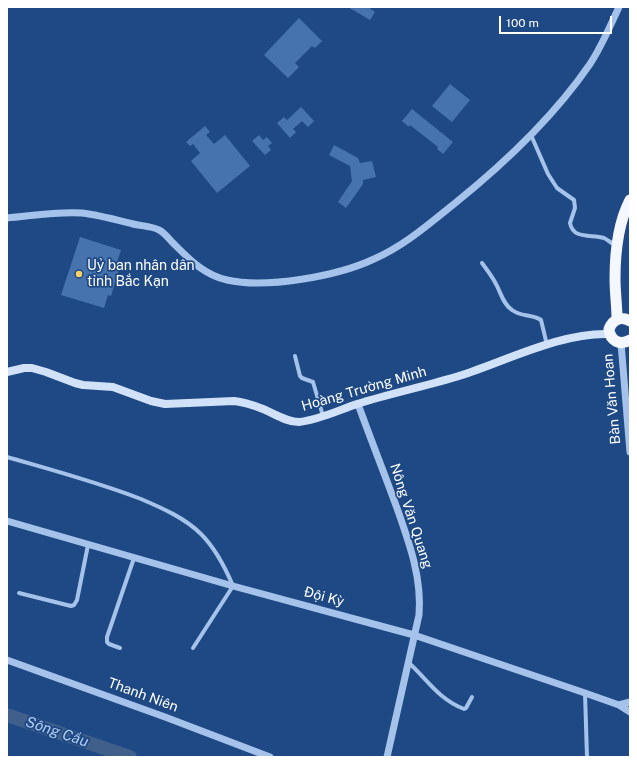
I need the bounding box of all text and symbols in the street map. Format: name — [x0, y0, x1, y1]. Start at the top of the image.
scale bar — [501, 8, 614, 34]
text: 100 m — [506, 16, 539, 30]
place label: Uỷ ban nhân dân tỉnh Bắc Kạn — [87, 258, 195, 290]
marker: Uỷ ban nhân dân tỉnh Bắc Kạn — [74, 269, 84, 279]
street label: Bàn Văn Hoan — [600, 353, 624, 445]
street label: Hoàng Trường Minh — [300, 363, 428, 415]
street label: Nông Văn Quang — [386, 461, 436, 571]
street label: Đội Kỳ — [302, 584, 346, 610]
street label: Thanh Niên — [106, 675, 180, 715]
water label: Sông Cầu — [23, 713, 91, 751]

